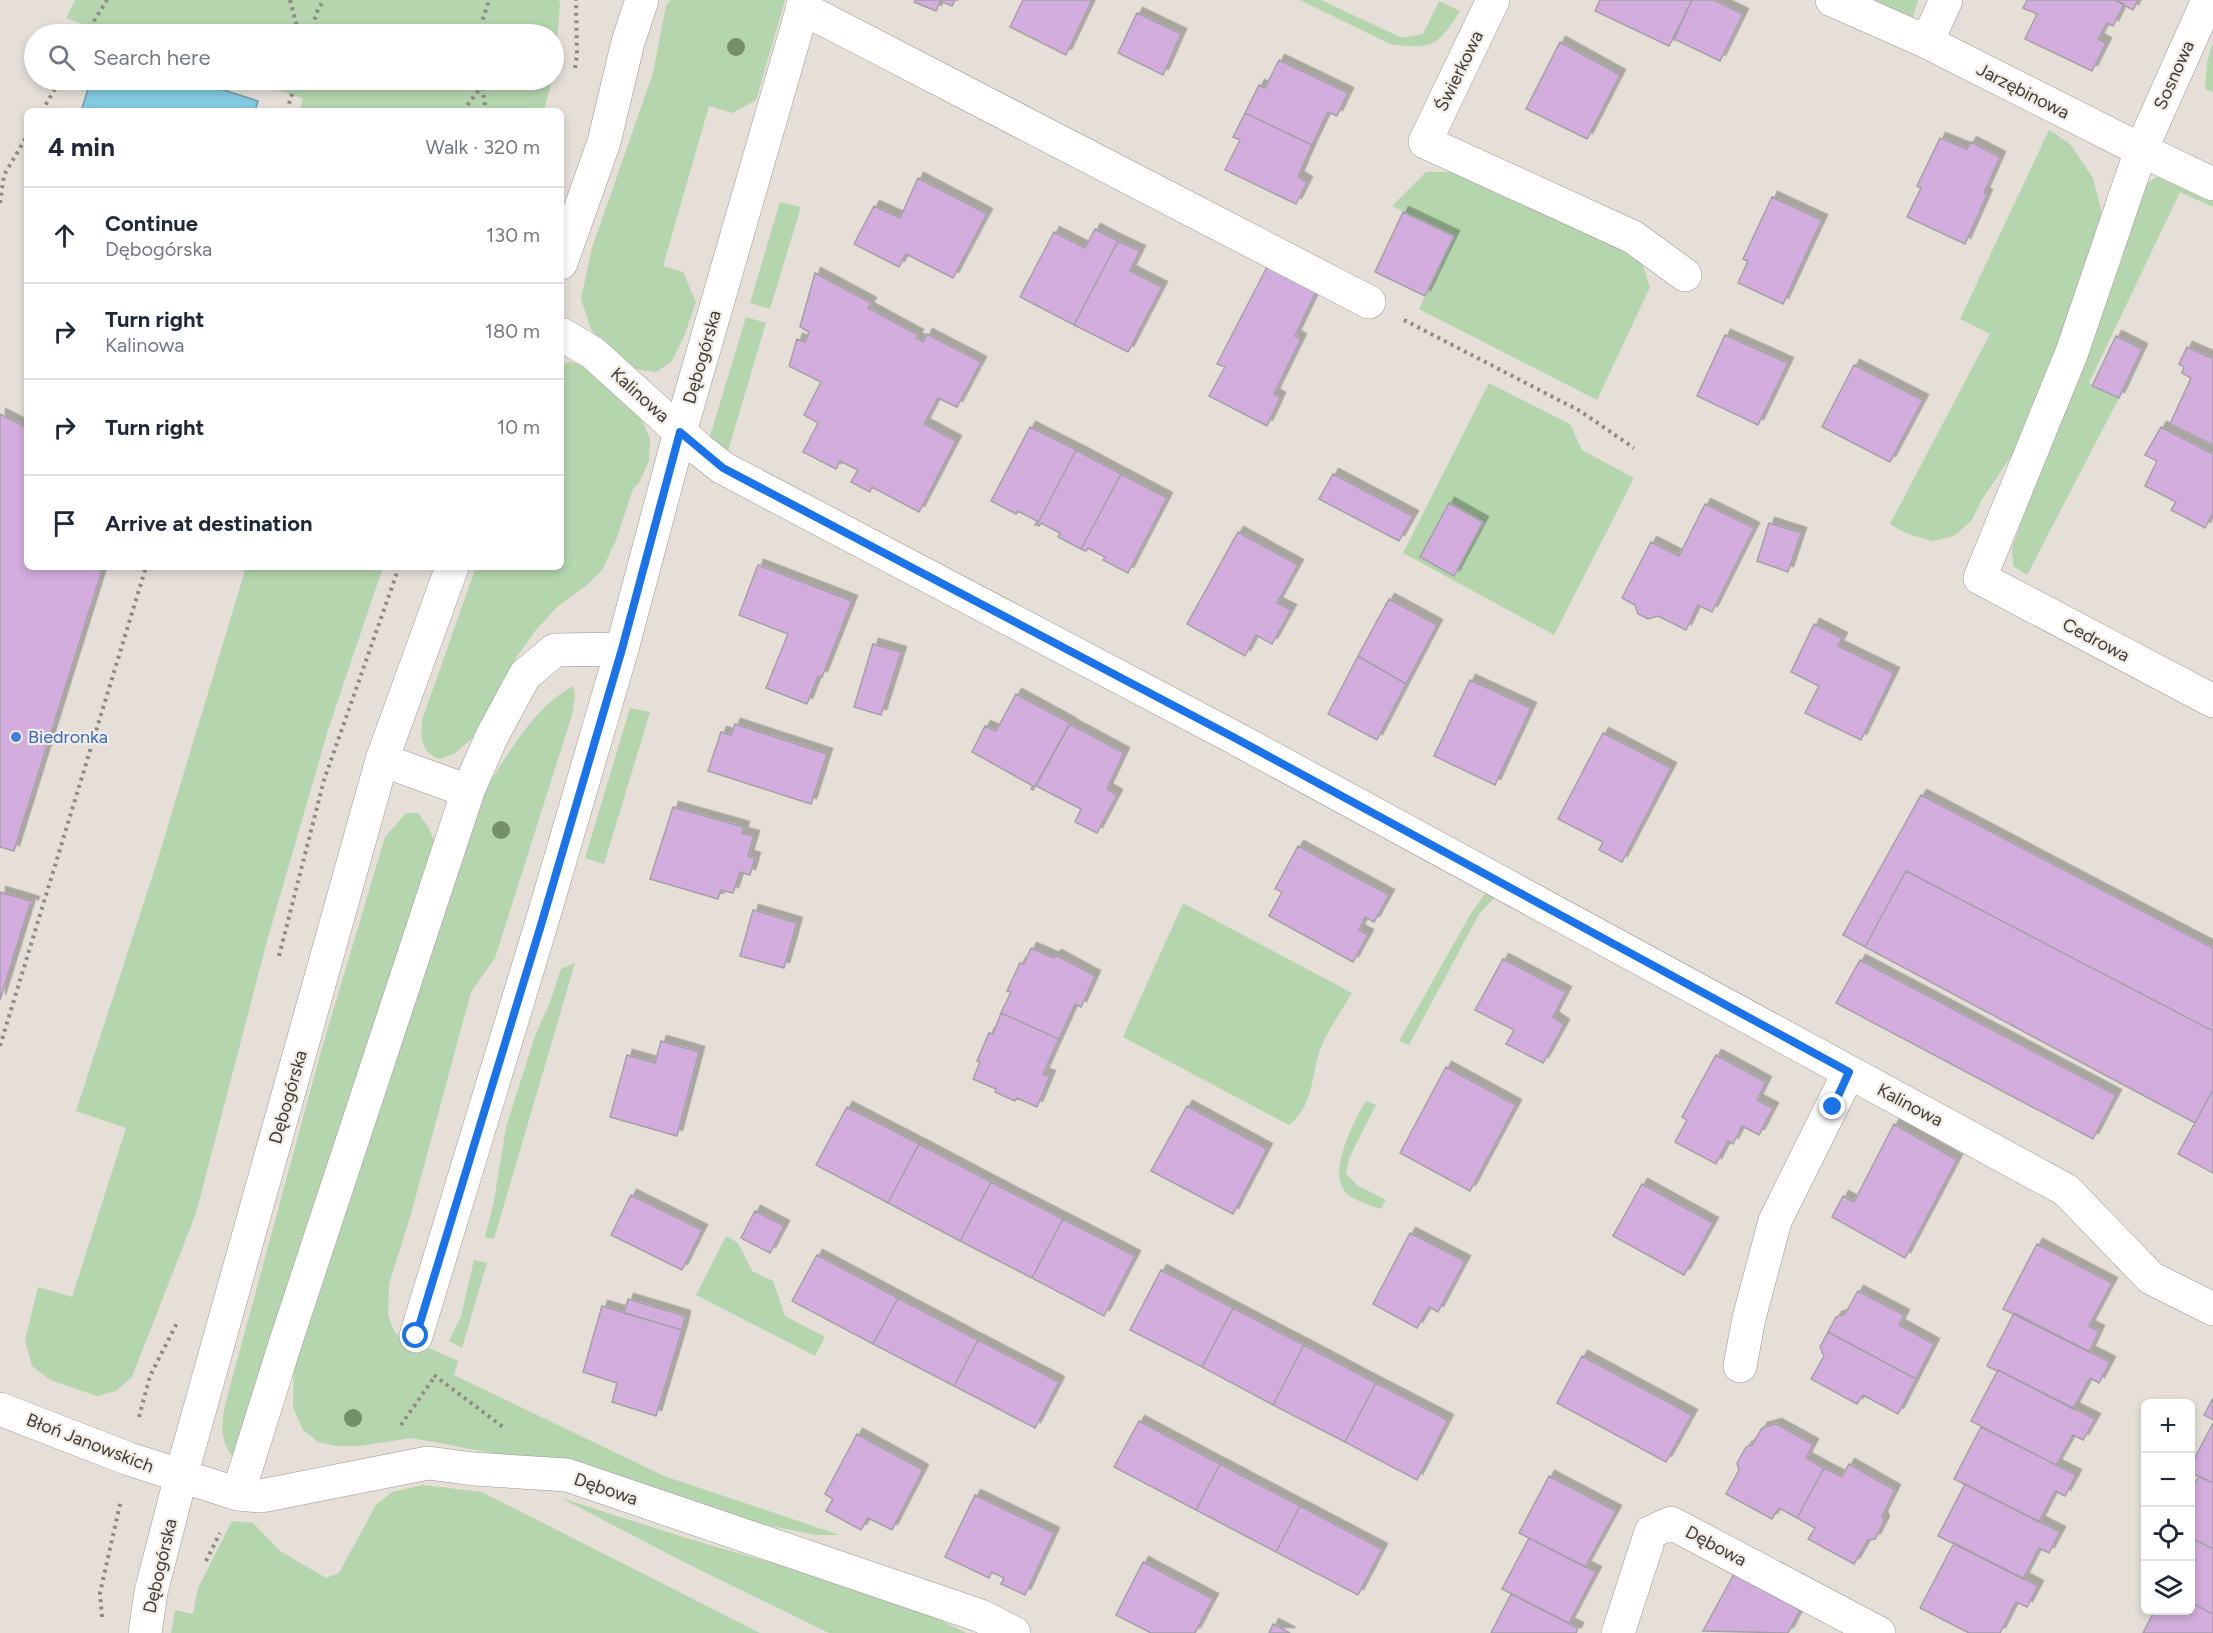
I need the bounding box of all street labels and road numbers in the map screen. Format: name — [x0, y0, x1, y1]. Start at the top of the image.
street label: Świerkowa — [1430, 27, 1488, 115]
street label: Sosnowa — [2149, 37, 2199, 113]
street label: Jarzębinowa — [1973, 58, 2073, 124]
street label: Dębogórska — [678, 308, 726, 406]
street label: Kalinowa — [606, 363, 674, 427]
street label: Cedrowa — [2059, 613, 2133, 667]
street label: Dębogórska — [264, 1048, 312, 1146]
street label: Kalinowa — [1873, 1079, 1947, 1131]
street label: Błoń Janowskich — [23, 1409, 157, 1477]
street label: Dębowa — [571, 1468, 641, 1510]
street label: Dębogórska — [138, 1517, 182, 1615]
street label: Dębowa — [1682, 1521, 1750, 1571]

